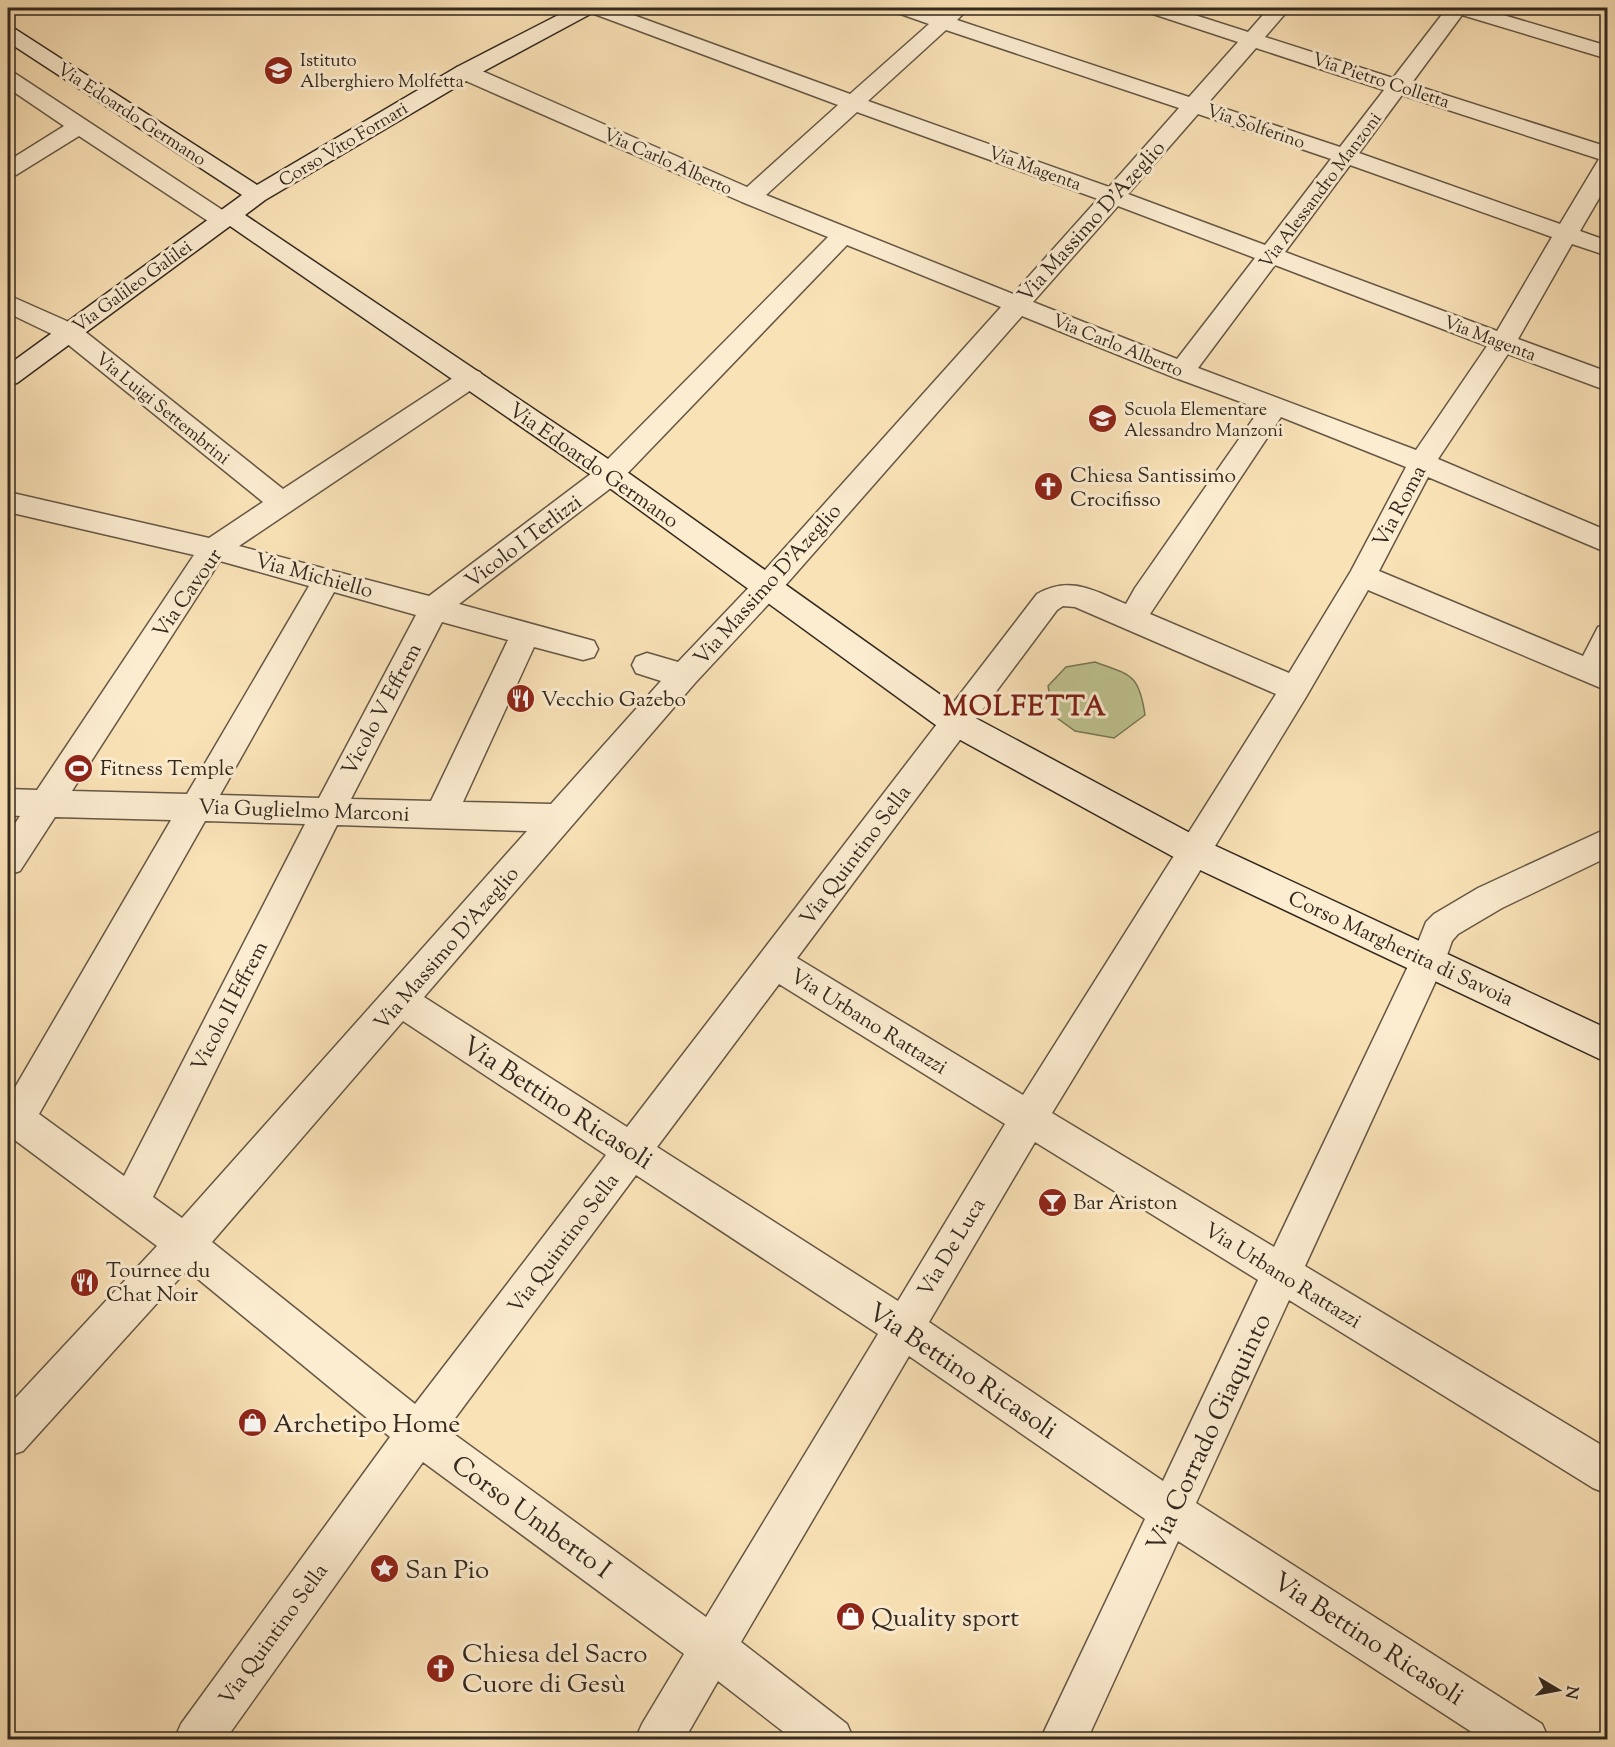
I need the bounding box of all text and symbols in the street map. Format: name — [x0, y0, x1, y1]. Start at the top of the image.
street label: Via Pietro Colletta — [1308, 47, 1452, 116]
place label: Istituto Alberghiero Molfetta — [300, 49, 464, 96]
school or university icon: Istituto Alberghiero Molfetta — [263, 54, 295, 86]
street label: Via Edoardo Germano — [51, 58, 211, 174]
street label: Corso Vito Fornari — [275, 97, 414, 195]
street label: Via Solferino — [1203, 99, 1308, 157]
street label: Via Alessandro Manzoni — [1254, 108, 1389, 275]
street label: Via Carlo Alberto — [598, 123, 736, 203]
street label: Via Massimo D'Azeglio — [1012, 135, 1173, 310]
street label: Via Magenta — [984, 141, 1084, 199]
street label: Via Galileo Galilei — [68, 235, 198, 340]
street label: Via Carlo Alberto — [1048, 309, 1187, 385]
street label: Via Magenta — [1439, 310, 1539, 369]
street label: Via Luigi Settembrini — [89, 347, 235, 472]
street label: Via Edoardo Germano — [501, 396, 684, 537]
place label: Scuola Elementare Alessandro Manzoni — [1124, 398, 1283, 445]
school or university icon: Scuola Elementare Alessandro Manzoni — [1087, 403, 1119, 435]
street label: Via Roma — [1367, 460, 1435, 553]
place label: Chiesa Santissimo Crocifisso — [1070, 462, 1236, 516]
church icon: Chiesa Santissimo Crocifisso — [1033, 471, 1065, 503]
street label: Vicolo I Terlizzi — [459, 489, 589, 597]
street label: Via Massimo D'Azeglio — [688, 498, 849, 673]
street label: Via Cavour — [147, 543, 231, 645]
street label: Via Michiello — [251, 547, 376, 607]
street label: Vicolo V Effrem — [335, 638, 430, 781]
restaurant icon: Vecchio Gazebo — [504, 683, 536, 715]
place label: Vecchio Gazebo — [541, 686, 686, 716]
district label: MOLFETTA — [943, 689, 1107, 728]
sports icon: Fitness Temple — [63, 752, 95, 784]
place label: Fitness Temple — [100, 755, 234, 785]
street label: Via Quintino Sella — [794, 780, 920, 933]
street label: Via Guglielmo Marconi — [198, 793, 410, 831]
street label: Via Massimo D'Azeglio — [368, 861, 527, 1038]
street label: Corso Margherita di Savoia — [1283, 884, 1518, 1015]
street label: Vicolo II Effrem — [185, 936, 277, 1077]
street label: Via Urbano Rattazzi — [784, 962, 952, 1083]
street label: Via Bettino Ricasoli — [454, 1028, 660, 1180]
street label: Via Quintino Sella — [502, 1168, 628, 1321]
bar icon: Bar Ariston — [1036, 1186, 1068, 1218]
place label: Bar Ariston — [1073, 1189, 1178, 1219]
street label: Via De Luca — [911, 1193, 994, 1303]
street label: Via Urbano Rattazzi — [1198, 1216, 1366, 1337]
place label: Tournee du Chat Noir — [106, 1257, 210, 1311]
restaurant icon: Tournee du Chat Noir — [69, 1266, 101, 1298]
street label: Via Bettino Ricasoli — [859, 1295, 1064, 1449]
street label: Via Corrado Giaquinto — [1139, 1308, 1282, 1558]
shop icon: Archetipo Home — [236, 1407, 268, 1439]
place label: Archetipo Home — [273, 1407, 460, 1444]
street label: Corso Umberto I — [443, 1447, 619, 1589]
place icon: San Pio — [368, 1553, 400, 1585]
place label: San Pio — [405, 1553, 489, 1590]
street label: Via Quintino Sella — [213, 1558, 336, 1712]
street label: Via Bettino Ricasoli — [1265, 1564, 1471, 1716]
shop icon: Quality sport — [834, 1601, 866, 1633]
place label: Quality sport — [871, 1601, 1019, 1638]
place label: Chiesa del Sacro Cuore di Gesù — [462, 1637, 647, 1704]
church icon: Chiesa del Sacro Cuore di Gesù — [425, 1652, 457, 1684]
north arrow — [1528, 1660, 1588, 1720]
text: N — [1558, 1684, 1583, 1701]

